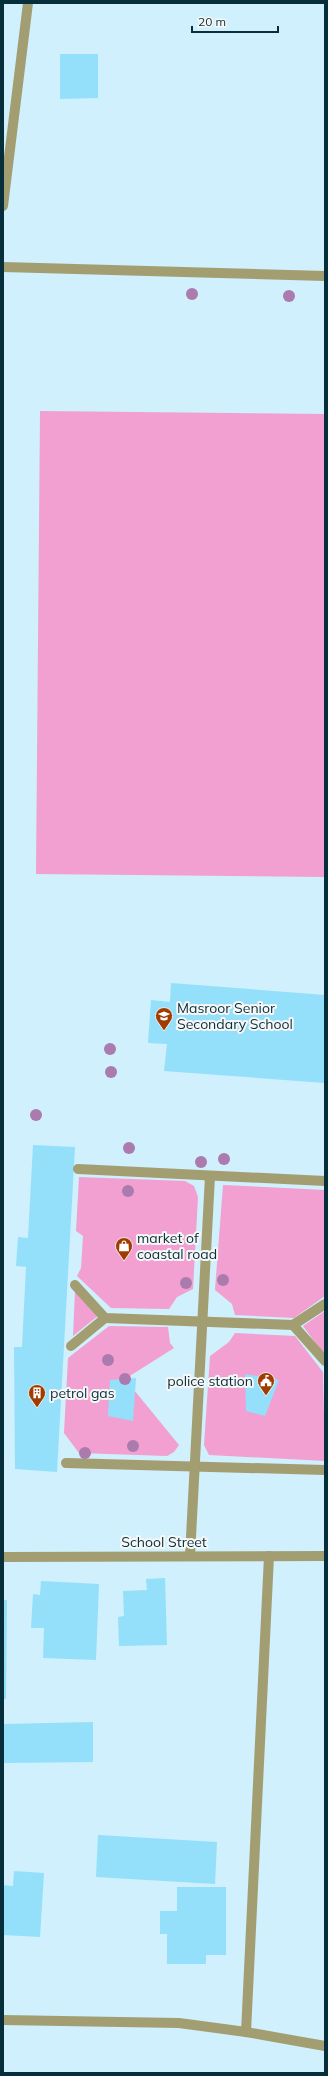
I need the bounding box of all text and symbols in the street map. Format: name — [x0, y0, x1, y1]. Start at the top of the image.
scale bar — [192, 8, 278, 34]
text: 20 m — [198, 14, 226, 29]
place label: Masroor Senior Secondary School — [177, 999, 293, 1033]
school or university icon: Masroor Senior Secondary School — [154, 1006, 174, 1031]
place label: market of coastal road — [137, 1229, 217, 1263]
shop icon: market of coastal road — [114, 1236, 134, 1261]
public building icon: police station — [256, 1371, 276, 1396]
place label: police station — [167, 1372, 253, 1390]
building icon: petrol gas — [27, 1383, 47, 1408]
place label: petrol gas — [50, 1384, 115, 1402]
street label: School Street — [121, 1533, 207, 1551]

